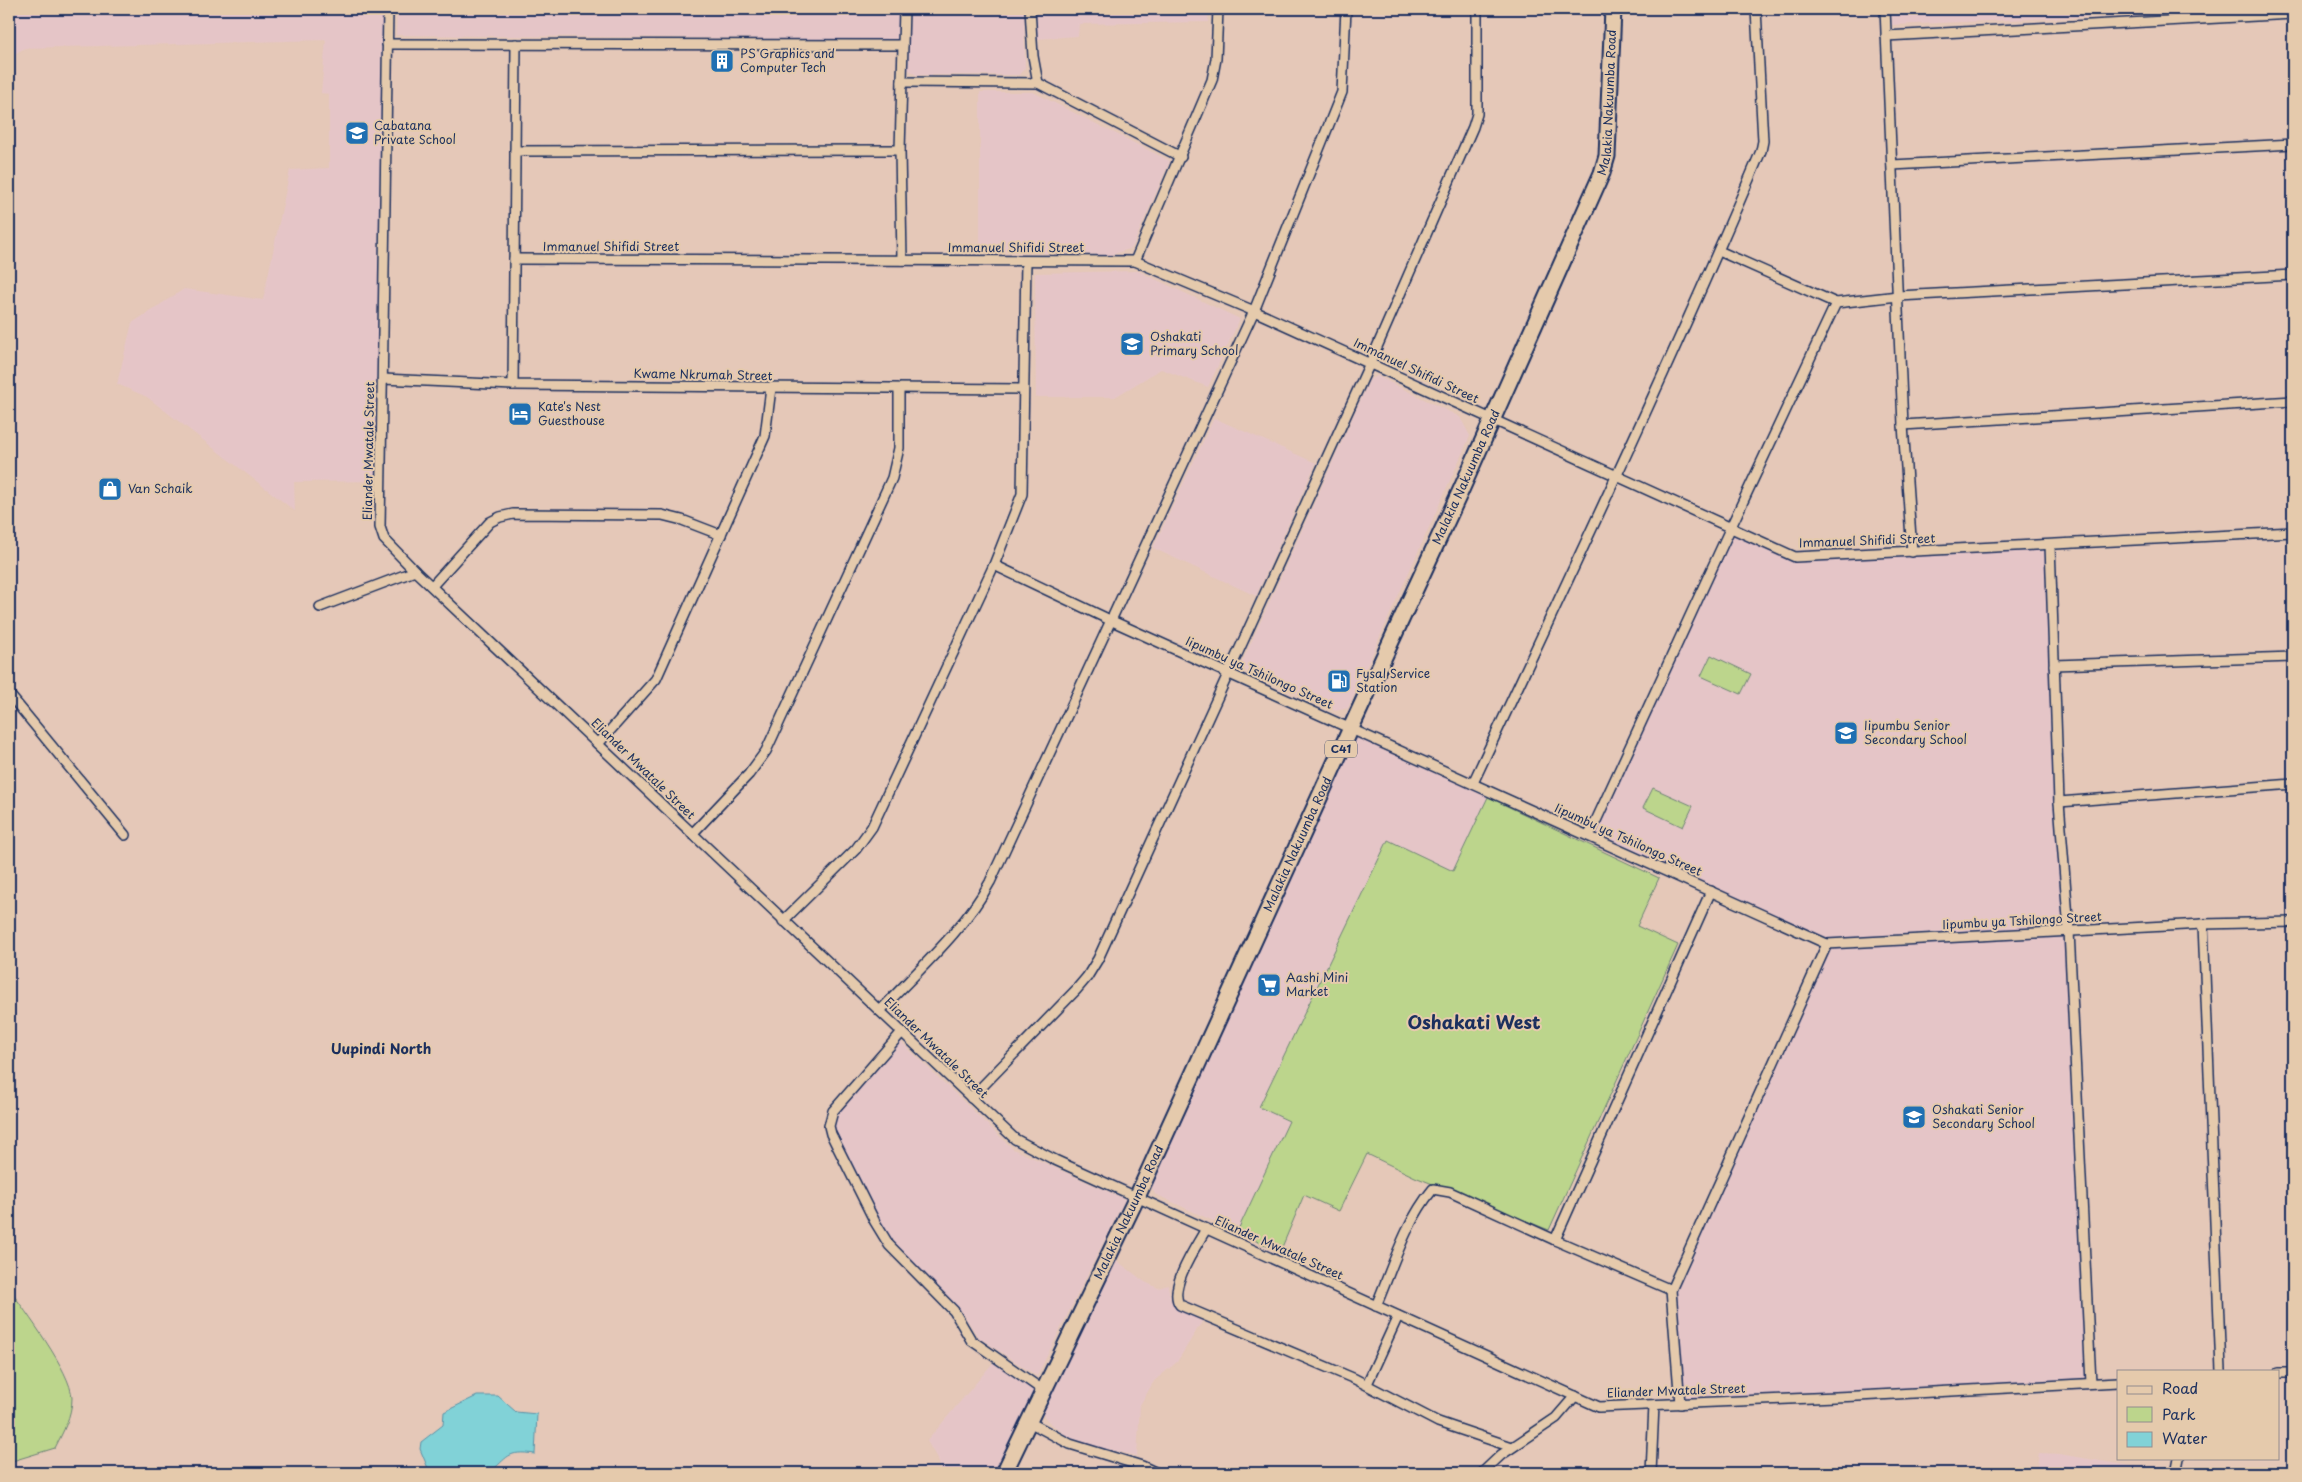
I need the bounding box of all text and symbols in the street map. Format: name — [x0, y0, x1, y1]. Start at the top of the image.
street label: Malakia Nakuumba Road — [1592, 29, 1620, 177]
place label: PS Graphics and Computer Tech — [740, 44, 835, 76]
building icon: PS Graphics and Computer Tech — [709, 48, 735, 74]
place label: Cabatana Private School — [374, 116, 456, 148]
school or university icon: Cabatana Private School — [344, 120, 370, 146]
street label: Immanuel Shifidi Street — [543, 237, 679, 255]
street label: Immanuel Shifidi Street — [948, 238, 1084, 256]
place label: Oshakati Primary School — [1150, 327, 1238, 359]
school or university icon: Oshakati Primary School — [1119, 331, 1145, 357]
street label: Immanuel Shifidi Street — [1351, 333, 1482, 407]
street label: Kwame Nkrumah Street — [633, 364, 773, 384]
street label: Eliander Mwatale Street — [358, 381, 378, 520]
place label: Kate's Nest Guesthouse — [538, 397, 605, 429]
hotel icon: Kate's Nest Guesthouse — [507, 401, 533, 427]
street label: Malakia Nakuumba Road — [1427, 406, 1504, 547]
shop icon: Van Schaik — [97, 476, 123, 502]
place label: Van Schaik — [128, 479, 193, 497]
street label: Immanuel Shifidi Street — [1798, 529, 1936, 551]
street label: Iipumbu ya Tshilongo Street — [1183, 631, 1336, 713]
place label: Fysal Service Station — [1356, 664, 1430, 696]
fuel station icon: Fysal Service Station — [1326, 668, 1352, 694]
street label: Eliander Mwatale Street — [588, 714, 700, 823]
place label: Iipumbu Senior Secondary School — [1864, 716, 1967, 748]
school or university icon: Iipumbu Senior Secondary School — [1833, 720, 1859, 746]
road number: C41 — [1325, 741, 1357, 758]
street label: Malakia Nakuumba Road — [1258, 774, 1336, 914]
street label: Iipumbu ya Tshilongo Street — [1552, 798, 1705, 880]
street label: Iipumbu ya Tshilongo Street — [1942, 907, 2102, 933]
place label: Aashi Mini Market — [1286, 968, 1348, 1000]
supermarket icon: Aashi Mini Market — [1256, 972, 1282, 998]
street label: Eliander Mwatale Street — [881, 993, 993, 1102]
district label: Oshakati West — [1407, 1008, 1541, 1035]
district label: Uupindi North — [331, 1038, 431, 1059]
place label: Oshakati Senior Secondary School — [1932, 1100, 2035, 1132]
school or university icon: Oshakati Senior Secondary School — [1901, 1104, 1927, 1130]
street label: Malakia Nakuumba Road — [1089, 1142, 1167, 1282]
street label: Eliander Mwatale Street — [1212, 1211, 1347, 1284]
legend — [2117, 1370, 2280, 1460]
text: Road — [2162, 1376, 2198, 1399]
street label: Eliander Mwatale Street — [1606, 1379, 1746, 1401]
text: Park — [2162, 1402, 2196, 1425]
text: Water — [2162, 1426, 2207, 1449]

